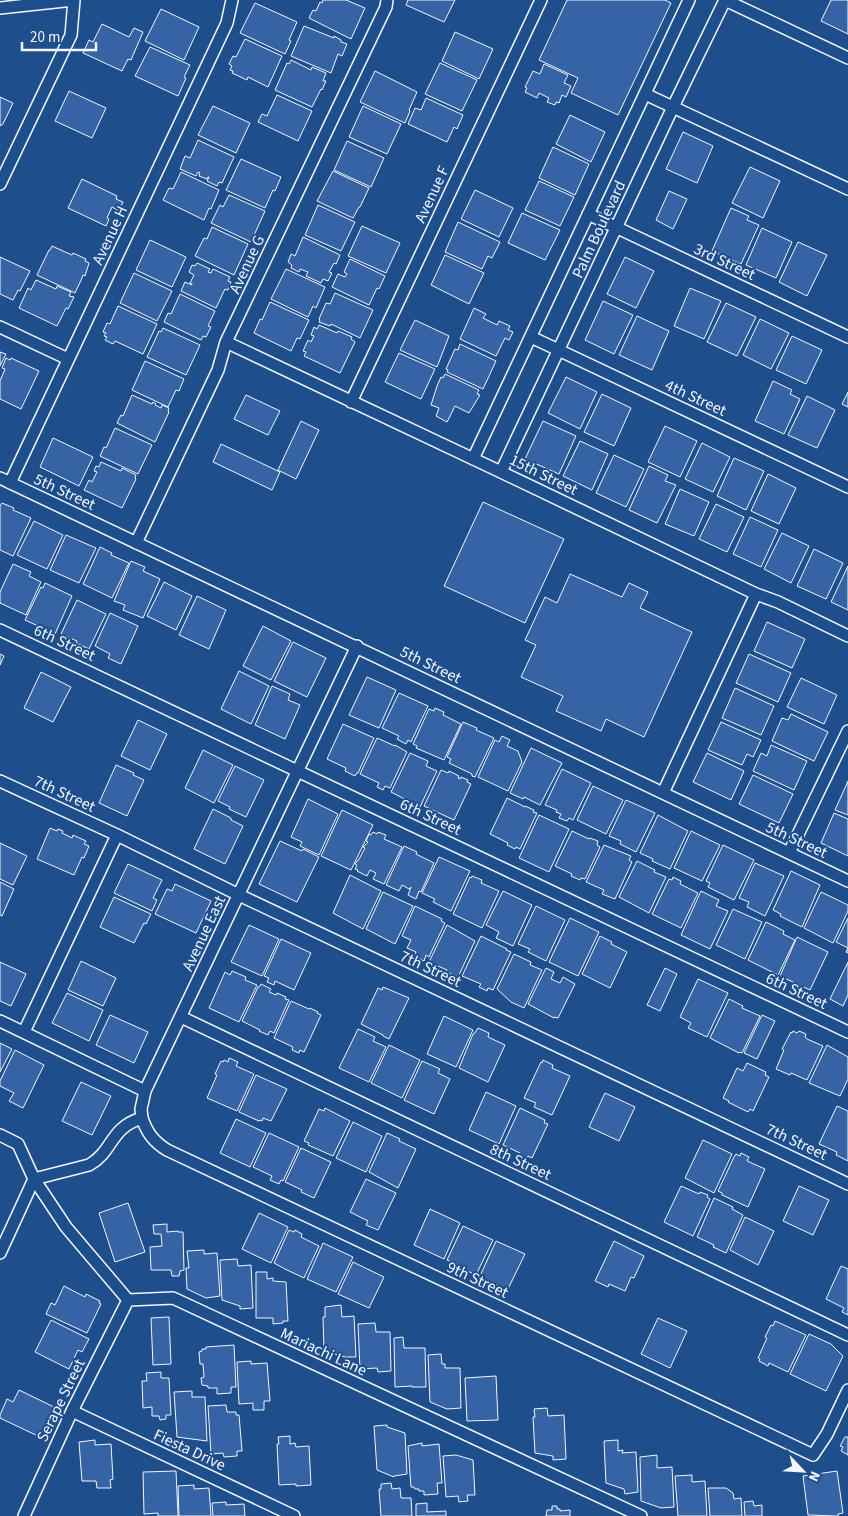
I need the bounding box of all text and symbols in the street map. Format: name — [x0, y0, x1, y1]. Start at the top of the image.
scale bar — [22, 20, 96, 52]
text: 20 m — [30, 27, 60, 48]
street label: Avenue F — [409, 162, 455, 226]
street label: Palm Boulevard — [567, 177, 631, 282]
street label: Avenue H — [87, 202, 133, 269]
street label: Avenue G — [224, 232, 270, 297]
street label: 3rd Street — [690, 238, 759, 286]
street label: 4th Street — [661, 374, 730, 422]
street label: 15th Street — [506, 449, 582, 501]
street label: 5th Street — [30, 468, 99, 516]
street label: 6th Street — [30, 619, 99, 667]
street label: 5th Street — [396, 641, 465, 689]
street label: 7th Street — [30, 770, 99, 818]
street label: 6th Street — [396, 793, 465, 841]
street label: 5th Street — [762, 816, 831, 864]
street label: Avenue East — [177, 892, 231, 975]
street label: 7th Street — [396, 945, 465, 993]
street label: 6th Street — [762, 967, 831, 1015]
street label: 7th Street — [762, 1118, 831, 1166]
street label: 8th Street — [486, 1138, 555, 1186]
street label: 9th Street — [443, 1256, 512, 1304]
street label: Mariachi Lane — [277, 1322, 370, 1382]
street label: Serape Street — [31, 1355, 91, 1446]
street label: Fiesta Drive — [150, 1424, 229, 1476]
north arrow — [778, 1446, 828, 1496]
text: N — [803, 1468, 825, 1485]

